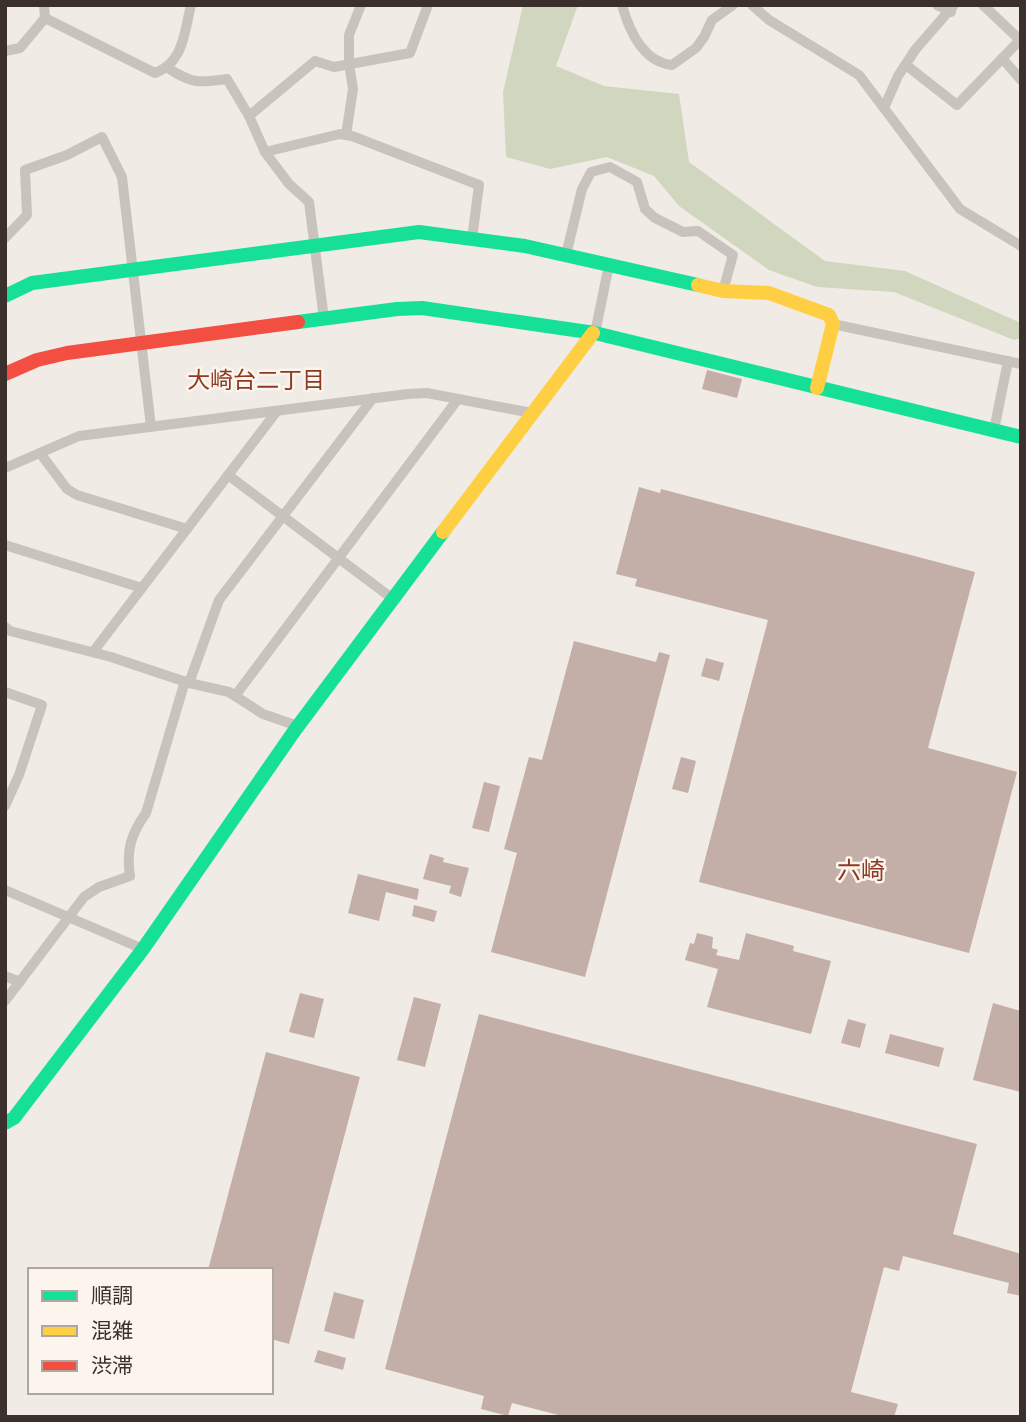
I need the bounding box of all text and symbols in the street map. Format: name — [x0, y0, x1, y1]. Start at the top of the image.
district label: 大崎台二丁目 — [187, 364, 325, 394]
district label: 六崎 — [837, 854, 885, 886]
legend — [28, 1268, 273, 1394]
text: 順調 — [91, 1281, 133, 1309]
text: 混雑 — [91, 1316, 133, 1344]
text: 渋滞 — [91, 1351, 133, 1379]

